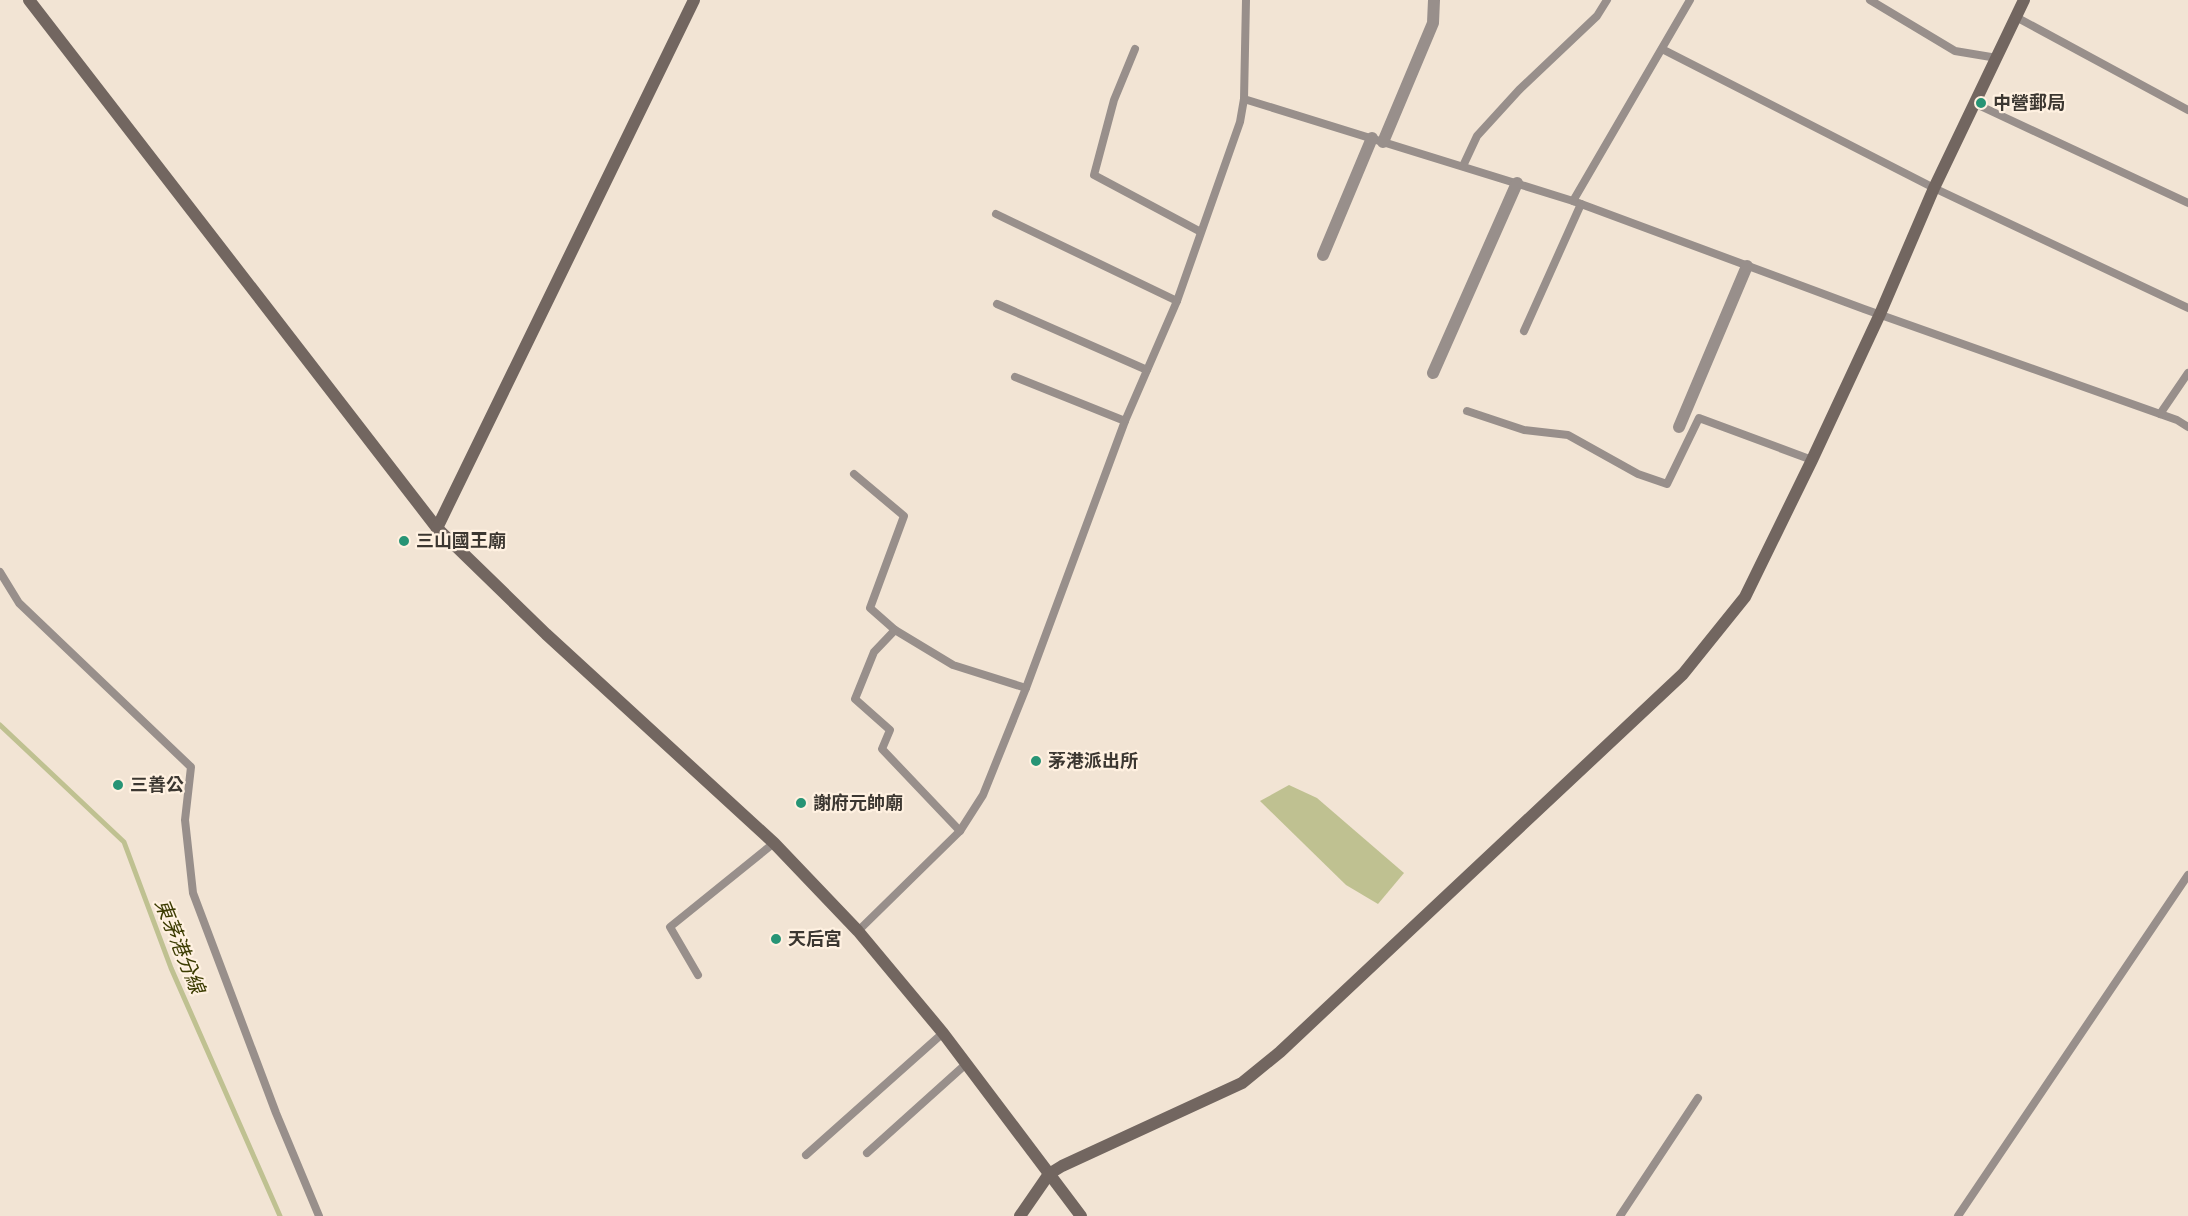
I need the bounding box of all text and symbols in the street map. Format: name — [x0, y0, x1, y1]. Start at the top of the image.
place label: 中營郵局 — [1993, 92, 2065, 113]
marker: 中營郵局 — [1974, 96, 1988, 110]
place label: 三山國王廟 — [416, 531, 506, 551]
marker: 三山國王廟 — [397, 534, 411, 548]
place label: 茅港派出所 — [1048, 751, 1138, 771]
marker: 茅港派出所 — [1029, 754, 1043, 768]
place label: 三善公 — [130, 775, 184, 795]
marker: 三善公 — [111, 778, 125, 792]
place label: 謝府元帥廟 — [813, 793, 903, 813]
marker: 謝府元帥廟 — [794, 796, 808, 810]
water label: 東茅港分線 — [151, 896, 210, 998]
place label: 天后宮 — [788, 929, 842, 949]
marker: 天后宮 — [769, 932, 783, 946]

